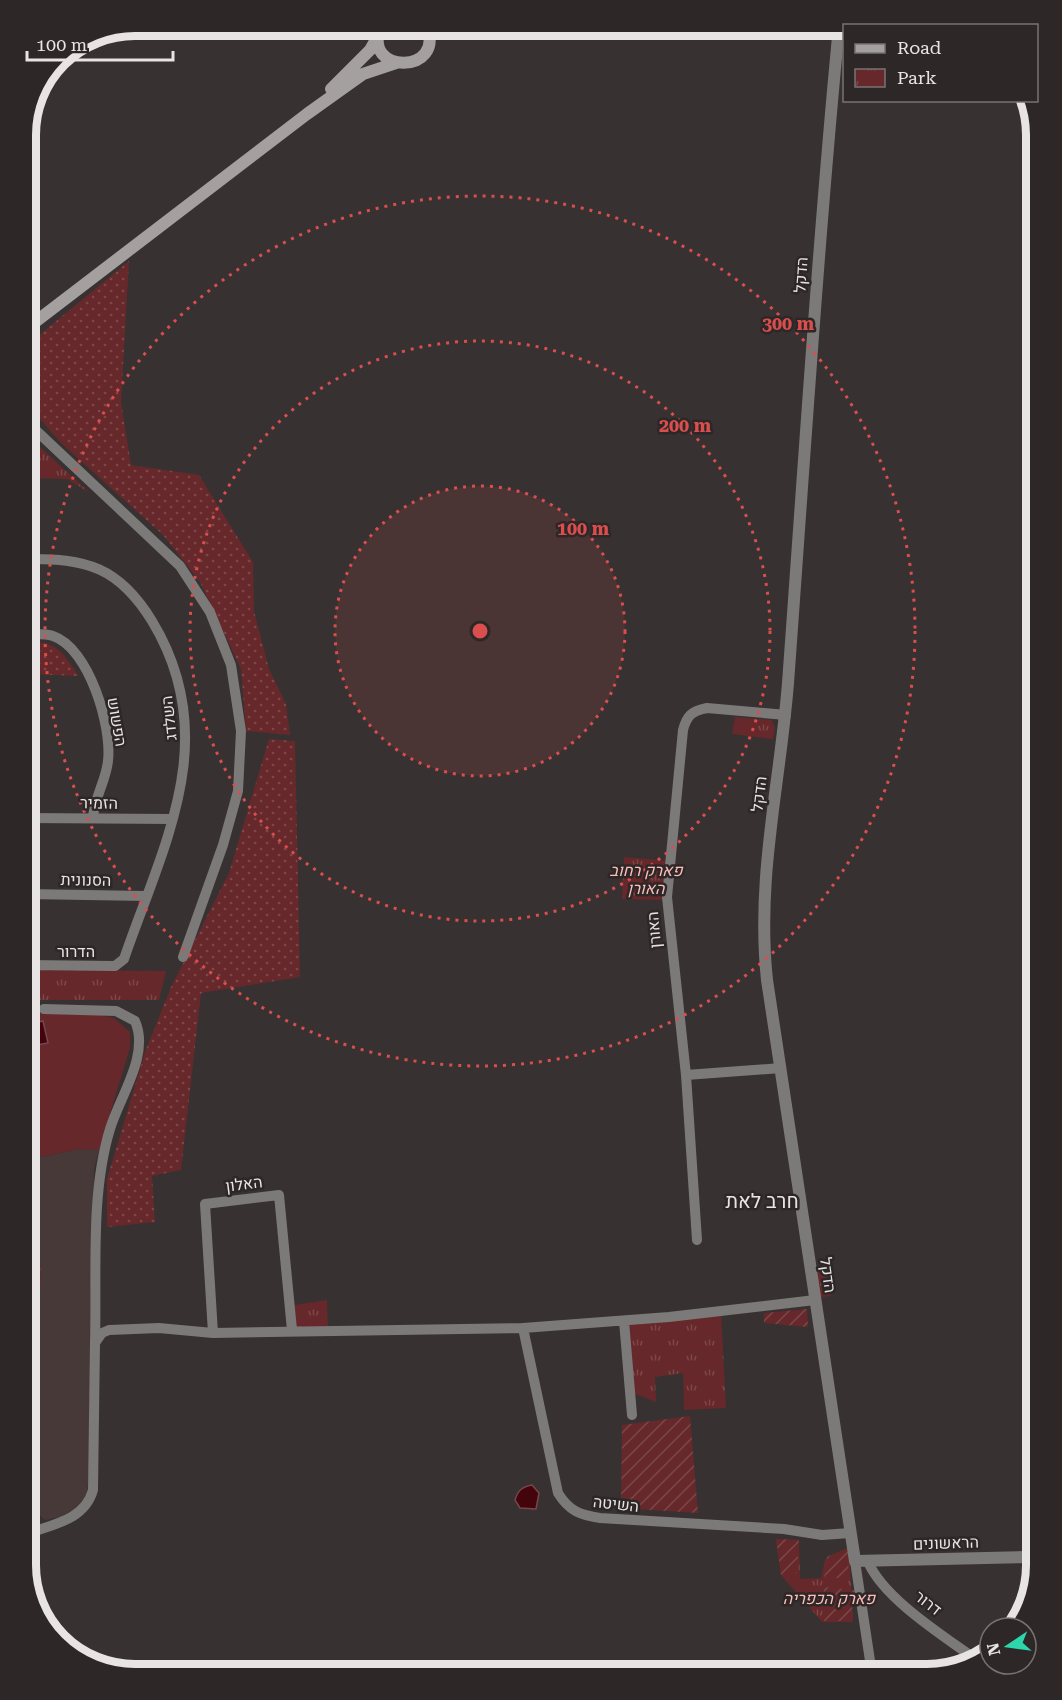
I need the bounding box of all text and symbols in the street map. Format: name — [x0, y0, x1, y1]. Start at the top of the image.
scale bar — [27, 24, 172, 62]
legend — [843, 24, 1038, 102]
text: 100 m — [36, 34, 87, 55]
text: Road — [897, 37, 942, 58]
text: Park — [897, 67, 937, 88]
street label: הדקל — [790, 256, 812, 294]
text: 300 m — [762, 313, 815, 334]
text: 200 m — [659, 415, 712, 436]
text: 100 m — [557, 518, 610, 539]
centre of rings — [470, 621, 490, 641]
street label: השלדג — [157, 695, 181, 741]
street label: הפשוש — [103, 696, 131, 748]
street label: הדקל — [747, 775, 771, 813]
street label: הזמיר — [80, 793, 118, 813]
park label: פארק רחוב האורן — [610, 861, 683, 898]
street label: הסנונית — [60, 870, 112, 890]
street label: האורן — [643, 911, 665, 949]
street label: הדרור — [57, 942, 95, 961]
street label: האלון — [224, 1172, 264, 1196]
district label: חרב לאת — [725, 1189, 799, 1213]
street label: הדקל — [816, 1256, 840, 1294]
street label: השיטה — [592, 1492, 640, 1516]
street label: הראשונים — [913, 1532, 979, 1554]
street label: דרור — [911, 1587, 945, 1619]
park label: פארק הכפריה — [783, 1589, 876, 1608]
north arrow — [978, 1616, 1038, 1676]
text: N — [983, 1641, 1005, 1657]

